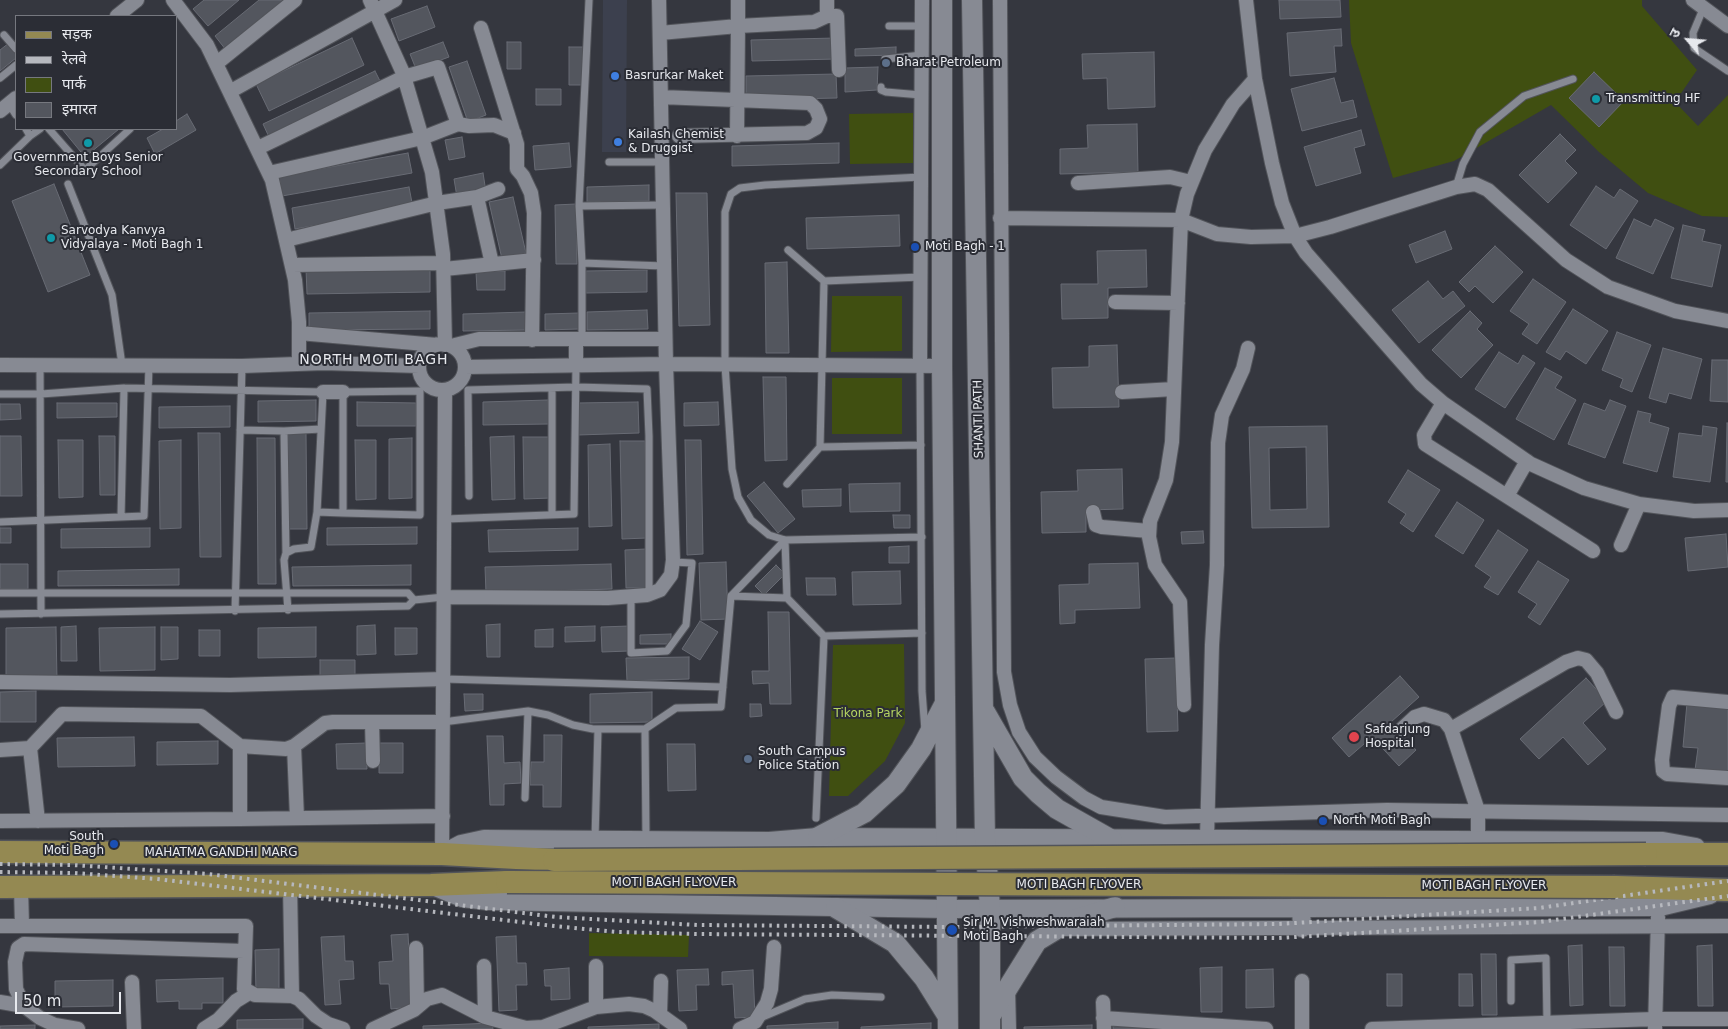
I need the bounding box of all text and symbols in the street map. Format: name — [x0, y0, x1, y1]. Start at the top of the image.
legend — [15, 15, 178, 130]
north arrow — [1663, 15, 1713, 65]
text: सड़क — [62, 25, 92, 43]
text: उ — [1666, 26, 1684, 40]
text: रेलवे — [62, 50, 87, 68]
place label: Bharat Petroleum — [896, 56, 1001, 70]
marker: Bharat Petroleum — [880, 57, 892, 69]
place label: Basrurkar Maket — [625, 69, 723, 83]
marker: Basrurkar Maket — [609, 70, 621, 82]
text: पार्क — [62, 75, 86, 93]
place label: Transmitting HF — [1606, 92, 1700, 106]
marker: Transmitting HF — [1590, 93, 1602, 105]
text: इमारत — [62, 100, 97, 118]
place label: Kailash Chemist & Druggist — [628, 128, 724, 156]
marker: Kailash Chemist & Druggist — [612, 136, 624, 148]
marker: Government Boys Senior Secondary School — [82, 137, 94, 149]
place label: Government Boys Senior Secondary School — [13, 151, 163, 179]
place label: Sarvodya Kanvya Vidyalaya - Moti Bagh 1 — [61, 224, 203, 252]
marker: Sarvodya Kanvya Vidyalaya - Moti Bagh 1 — [45, 232, 57, 244]
place label: Moti Bagh - 1 — [925, 240, 1005, 254]
marker: Moti Bagh - 1 — [909, 241, 921, 253]
district label: NORTH MOTI BAGH — [297, 352, 451, 368]
street label: SHANTI PATH — [971, 380, 987, 458]
park label: Tikona Park — [834, 707, 902, 721]
place label: Safdarjung Hospital — [1365, 723, 1430, 751]
marker: Safdarjung Hospital — [1347, 730, 1361, 744]
place label: South Campus Police Station — [758, 745, 846, 773]
marker: South Campus Police Station — [742, 753, 754, 765]
place label: North Moti Bagh — [1333, 814, 1431, 828]
marker: North Moti Bagh — [1317, 815, 1329, 827]
place label: South Moti Bagh — [44, 830, 104, 858]
marker: South Moti Bagh — [108, 838, 120, 850]
street label: MAHATMA GANDHI MARG — [145, 846, 297, 860]
street label: MOTI BAGH FLYOVER — [612, 876, 736, 890]
street label: MOTI BAGH FLYOVER — [1017, 878, 1141, 892]
street label: MOTI BAGH FLYOVER — [1422, 879, 1546, 893]
place label: Sir M. Vishweshwaraiah Moti Bagh — [963, 916, 1105, 944]
marker: Sir M. Vishweshwaraiah Moti Bagh — [945, 923, 959, 937]
scale bar — [18, 982, 124, 1014]
text: 50 m — [23, 992, 61, 1010]

